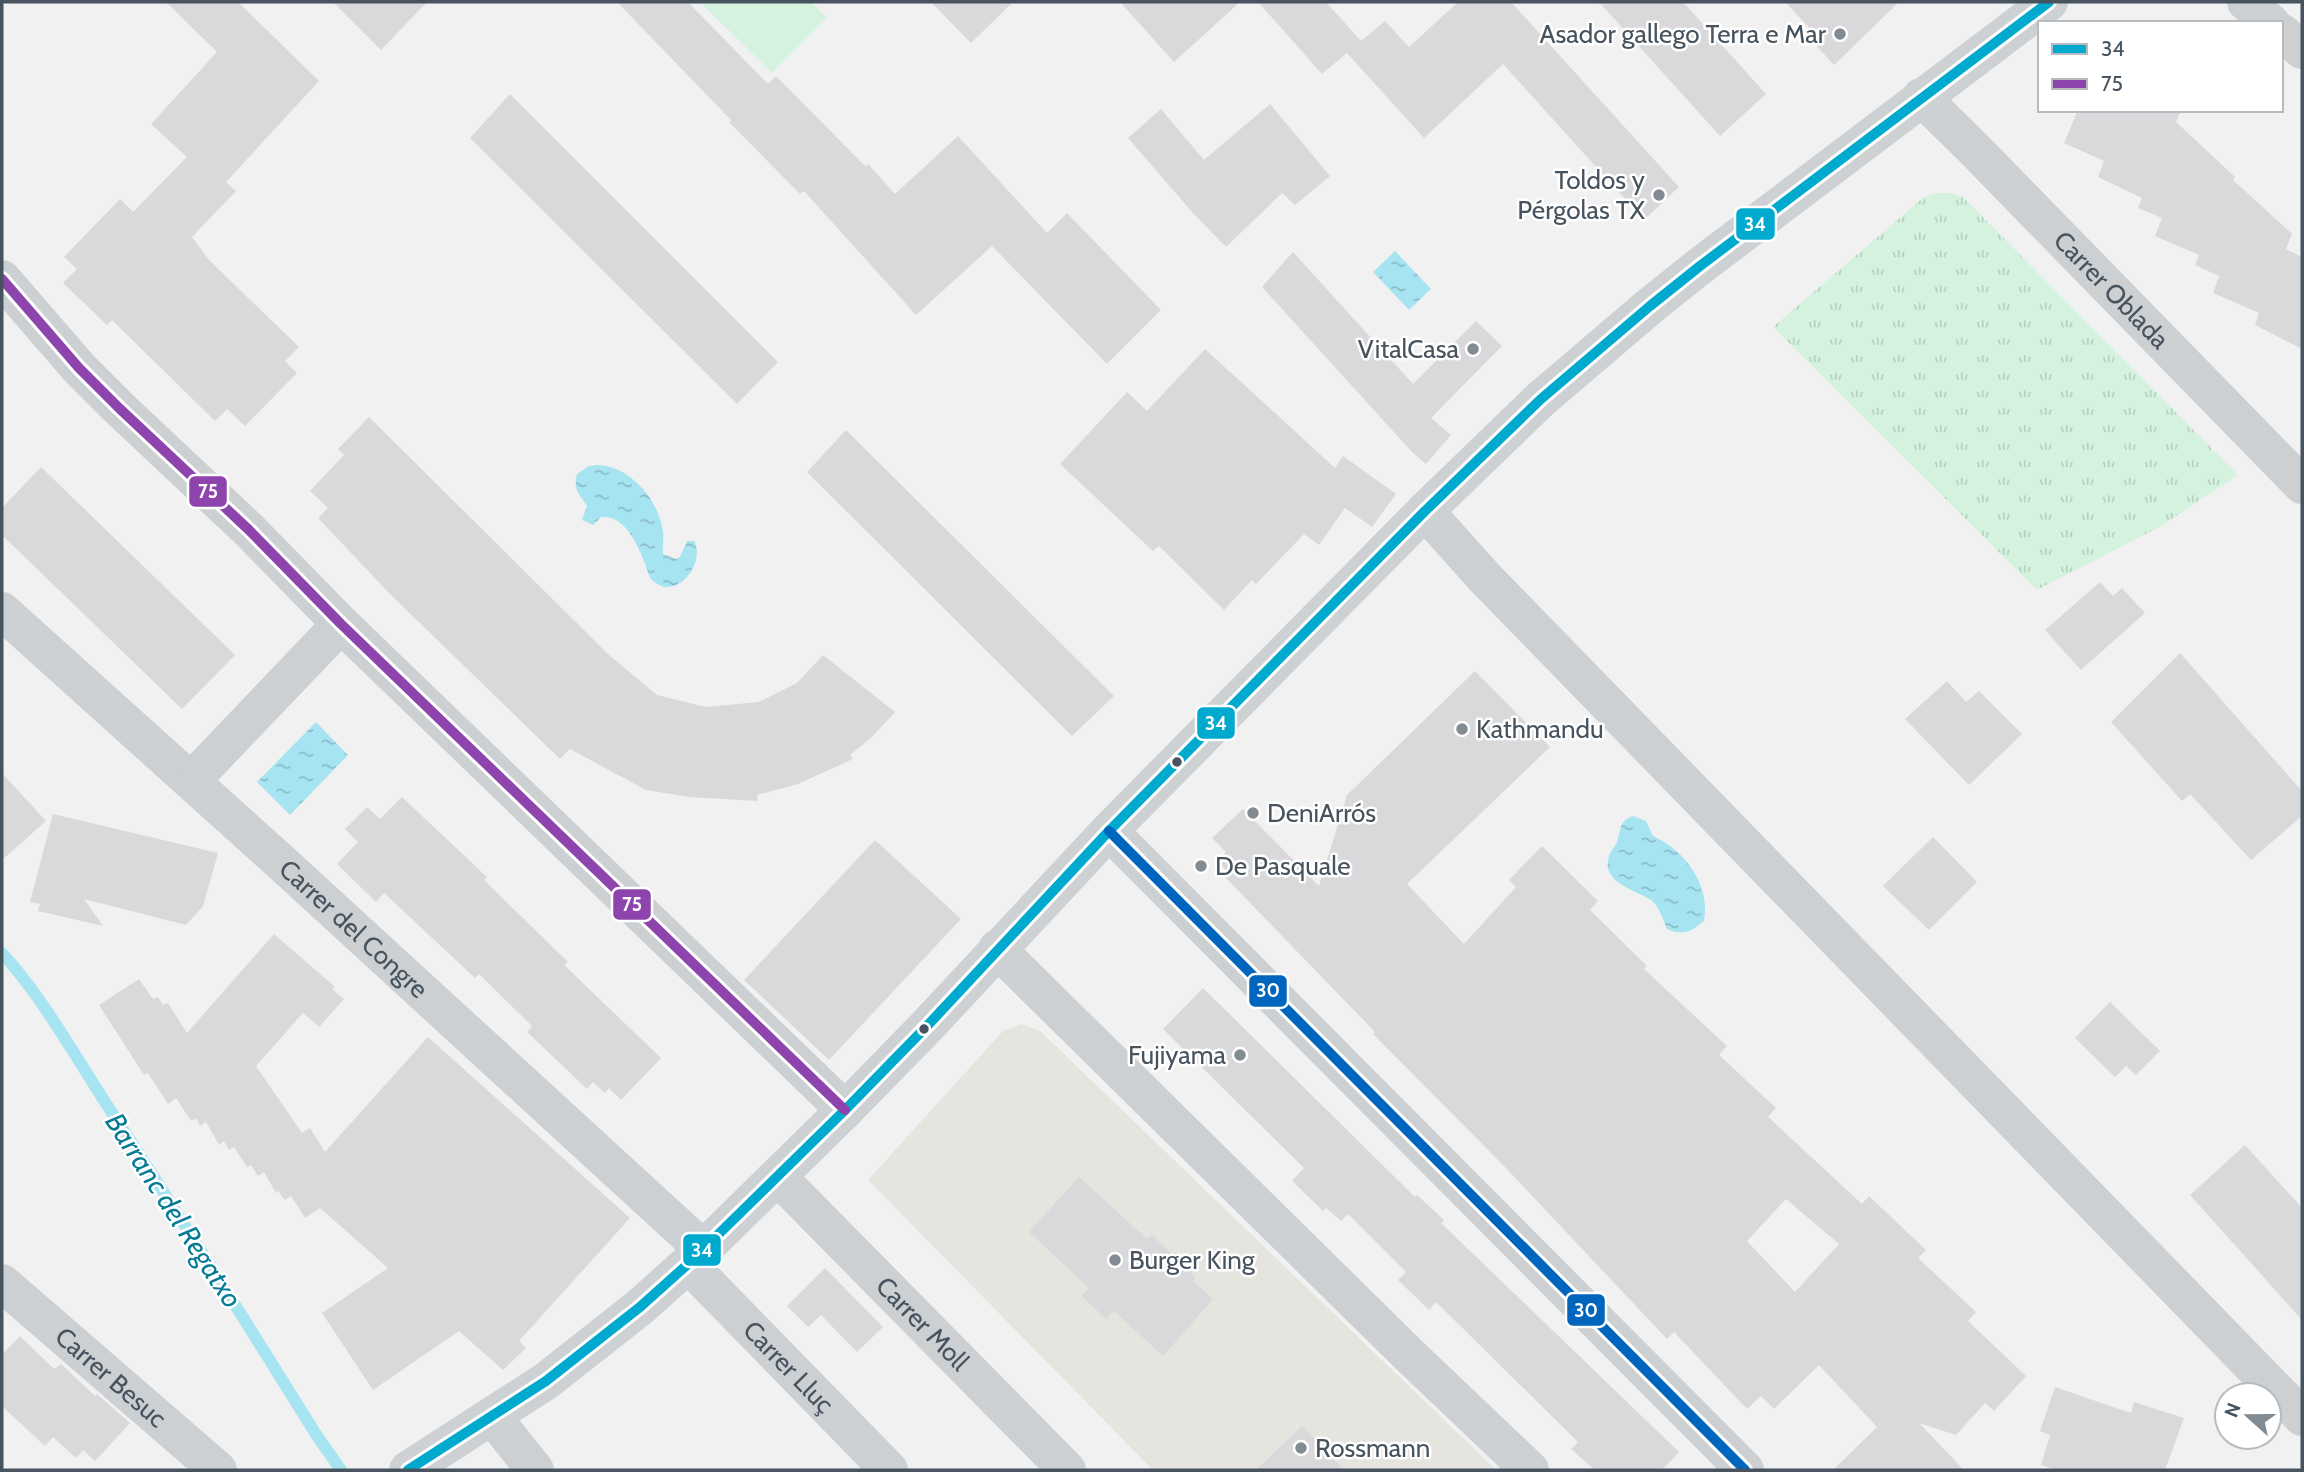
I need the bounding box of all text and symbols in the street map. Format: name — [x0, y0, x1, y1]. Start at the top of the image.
place label: Asador gallego Terra e Mar — [1539, 18, 1827, 50]
legend — [2038, 21, 2283, 112]
marker: Asador gallego Terra e Mar — [1832, 26, 1848, 42]
text: 34 — [2101, 36, 2125, 61]
text: 75 — [2101, 71, 2123, 96]
place label: Toldos y Pérgolas TX — [1517, 164, 1646, 226]
marker: Toldos y Pérgolas TX — [1651, 187, 1667, 203]
line badge: 34 — [1735, 207, 1776, 241]
text: 34 — [1744, 213, 1766, 236]
street label: Carrer Oblada — [2047, 224, 2176, 356]
place label: VitalCasa — [1358, 333, 1460, 365]
marker: VitalCasa — [1465, 341, 1481, 357]
line badge: 75 — [188, 475, 228, 508]
text: 75 — [198, 480, 218, 503]
line badge: 34 — [1196, 706, 1236, 740]
text: 34 — [1205, 712, 1227, 735]
place label: Kathmandu — [1476, 713, 1604, 745]
marker: Kathmandu — [1454, 721, 1470, 737]
unlabelled marker — [1170, 755, 1184, 769]
place label: DeniArrós — [1267, 797, 1376, 829]
marker: DeniArrós — [1245, 805, 1261, 821]
place label: De Pasquale — [1215, 850, 1351, 882]
street label: Carrer del Congre — [273, 853, 435, 1005]
marker: De Pasquale — [1193, 858, 1209, 874]
line badge: 75 — [612, 888, 652, 921]
text: 75 — [622, 893, 642, 916]
line badge: 30 — [1248, 974, 1288, 1008]
text: 30 — [1256, 979, 1280, 1002]
unlabelled marker — [917, 1022, 931, 1036]
place label: Fujiyama — [1128, 1039, 1227, 1071]
marker: Fujiyama — [1232, 1047, 1248, 1063]
water label: Barranc del Regatxo — [98, 1106, 250, 1314]
line badge: 34 — [682, 1233, 722, 1267]
text: 34 — [691, 1239, 713, 1262]
place label: Burger King — [1129, 1244, 1256, 1276]
marker: Burger King — [1107, 1252, 1123, 1268]
street label: Carrer Moll — [869, 1270, 976, 1377]
line badge: 30 — [1566, 1293, 1606, 1327]
text: 30 — [1574, 1299, 1598, 1322]
street label: Carrer Lluç — [736, 1314, 841, 1420]
street label: Carrer Besuc — [49, 1320, 173, 1434]
north arrow — [2213, 1381, 2283, 1451]
text: N — [2219, 1400, 2246, 1420]
place label: Rossmann — [1315, 1432, 1430, 1464]
marker: Rossmann — [1293, 1440, 1309, 1456]

